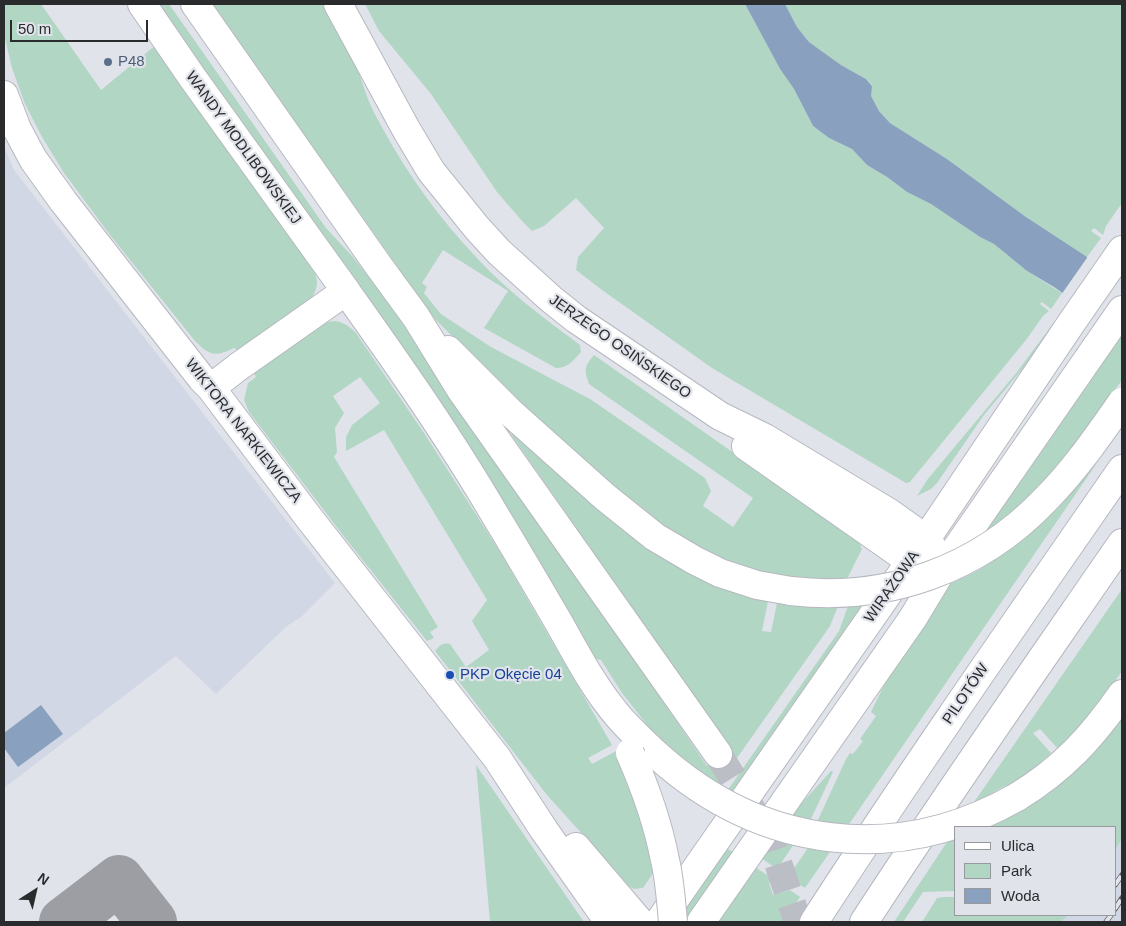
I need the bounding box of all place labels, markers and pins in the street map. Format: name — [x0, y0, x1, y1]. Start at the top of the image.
place label: P48 — [118, 53, 145, 71]
marker: P48 — [102, 56, 114, 68]
place label: PKP Okęcie 04 — [460, 666, 562, 684]
marker: PKP Okęcie 04 — [444, 669, 456, 681]

